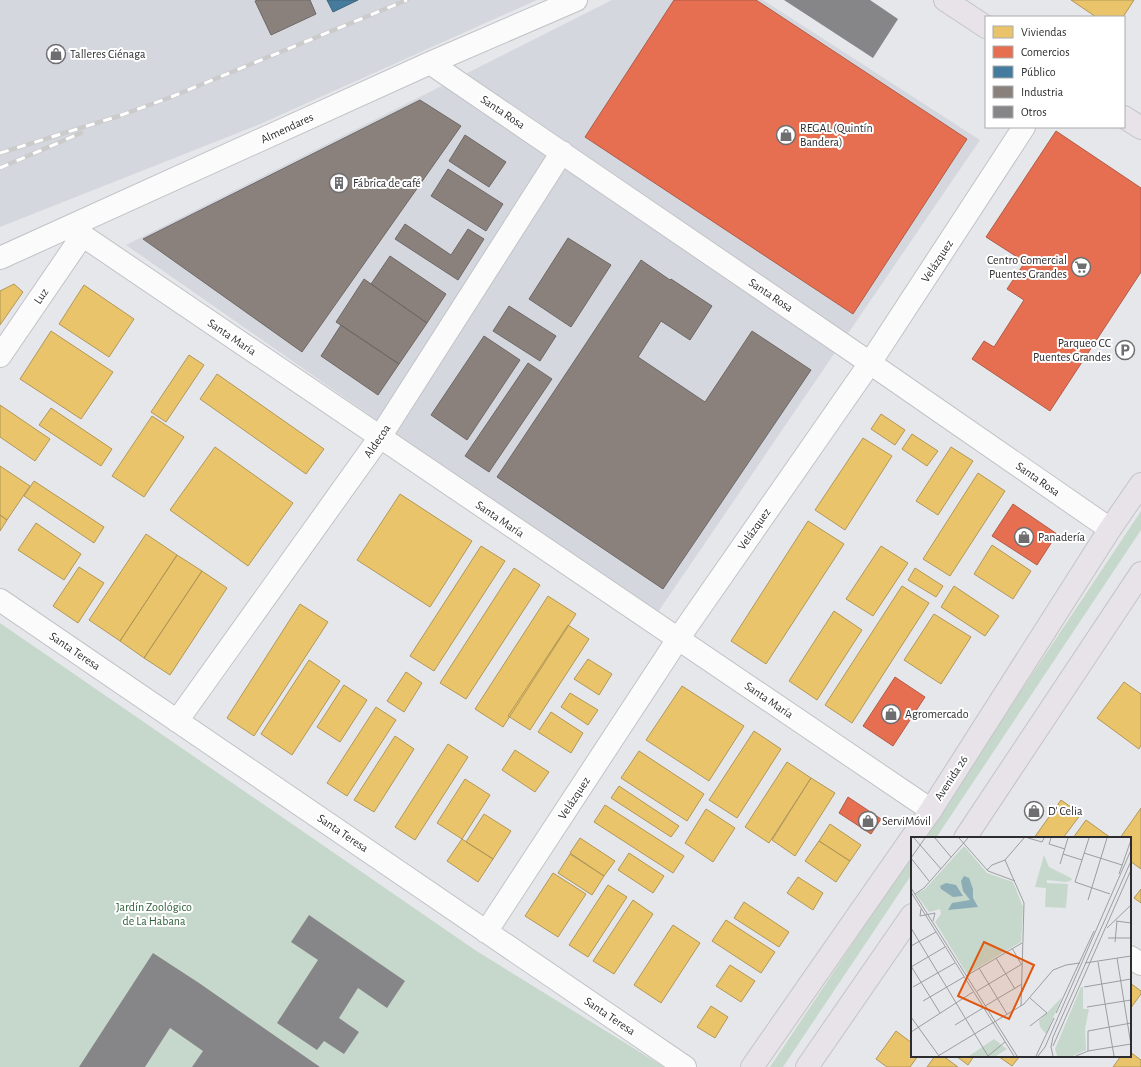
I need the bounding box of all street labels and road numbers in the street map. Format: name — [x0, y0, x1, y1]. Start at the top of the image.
street label: Santa Rosa — [479, 93, 528, 131]
street label: Almendares — [259, 111, 315, 145]
street label: Velázquez — [919, 238, 955, 284]
street label: Santa Rosa — [747, 276, 796, 314]
street label: Luz — [32, 286, 50, 306]
street label: Santa María — [206, 317, 259, 358]
street label: Aldecoa — [361, 422, 393, 460]
street label: Santa Rosa — [1014, 460, 1062, 499]
street label: Santa María — [474, 499, 527, 540]
street label: Velázquez — [735, 506, 773, 552]
street label: Santa Teresa — [47, 630, 103, 673]
street label: Santa María — [743, 680, 796, 721]
street label: Avenida 26 — [932, 753, 970, 803]
street label: Velázquez — [556, 775, 592, 821]
street label: Santa Teresa — [315, 812, 371, 855]
street label: Santa Teresa — [582, 995, 638, 1038]

